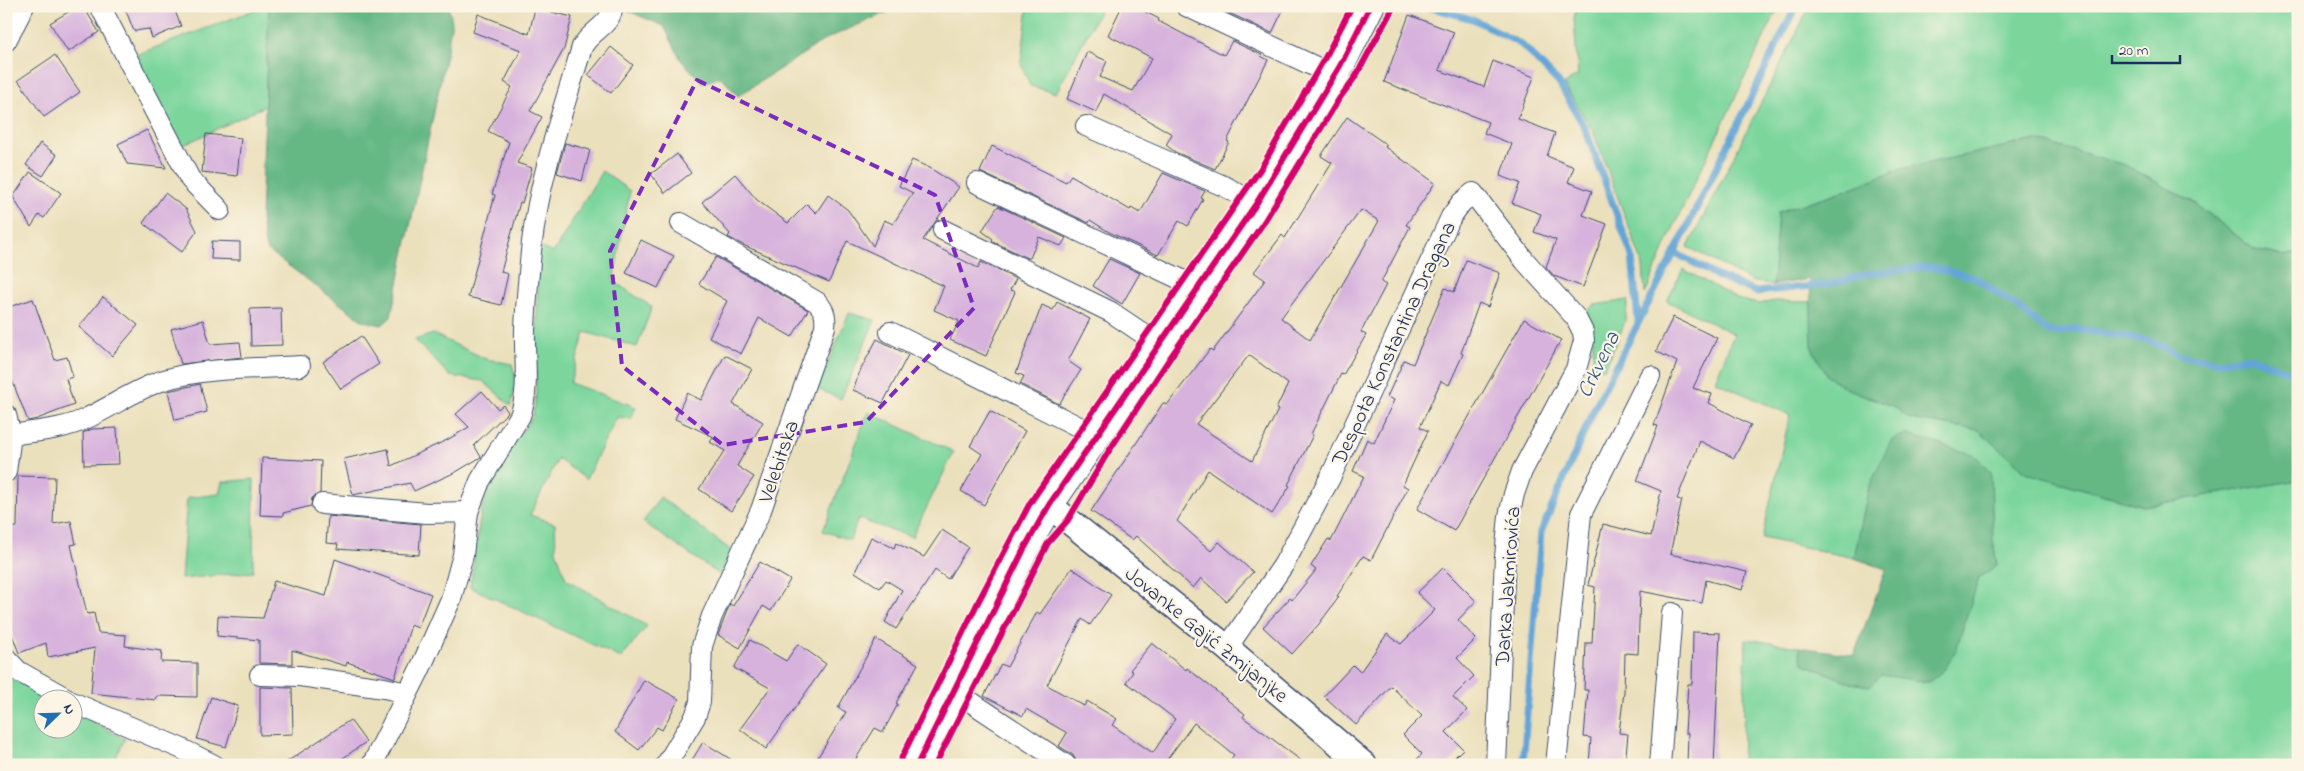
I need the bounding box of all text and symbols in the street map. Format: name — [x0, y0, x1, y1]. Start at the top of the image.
scale bar — [2112, 32, 2179, 64]
text: 20 m — [2119, 40, 2149, 62]
street label: Despota Konstantina Dragana — [1325, 217, 1466, 472]
water label: Crkvena — [1570, 326, 1630, 404]
street label: Velebitska — [751, 416, 808, 508]
street label: Darka Jakmirovića — [1488, 505, 1530, 668]
street label: Jovanke Gajić Zmijanjke — [1118, 560, 1294, 711]
north arrow — [32, 688, 82, 738]
text: N — [57, 701, 80, 718]

